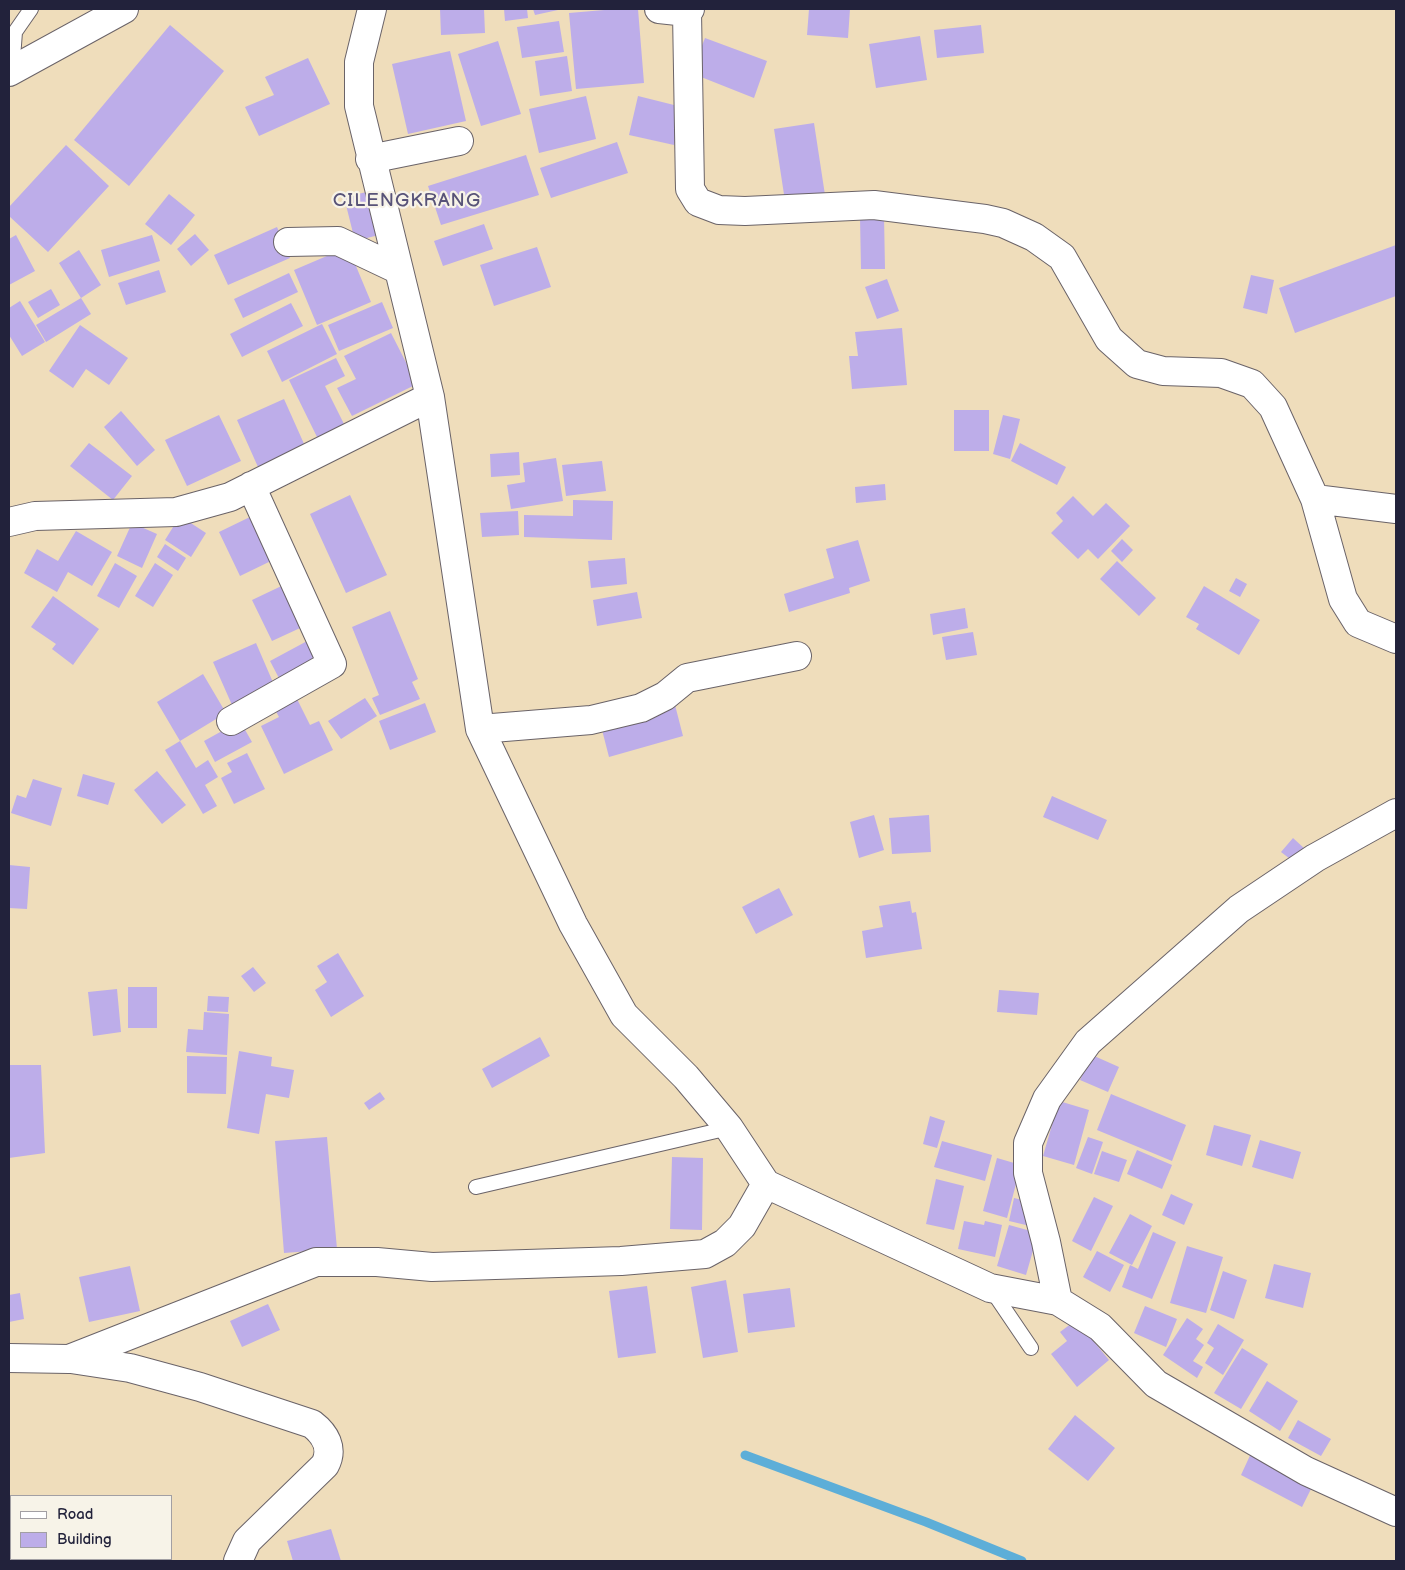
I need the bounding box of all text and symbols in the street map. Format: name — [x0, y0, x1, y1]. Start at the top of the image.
district label: CILENGKRANG — [331, 190, 483, 212]
legend — [10, 1495, 172, 1560]
text: Road — [57, 1505, 93, 1524]
text: Building — [57, 1530, 112, 1549]

